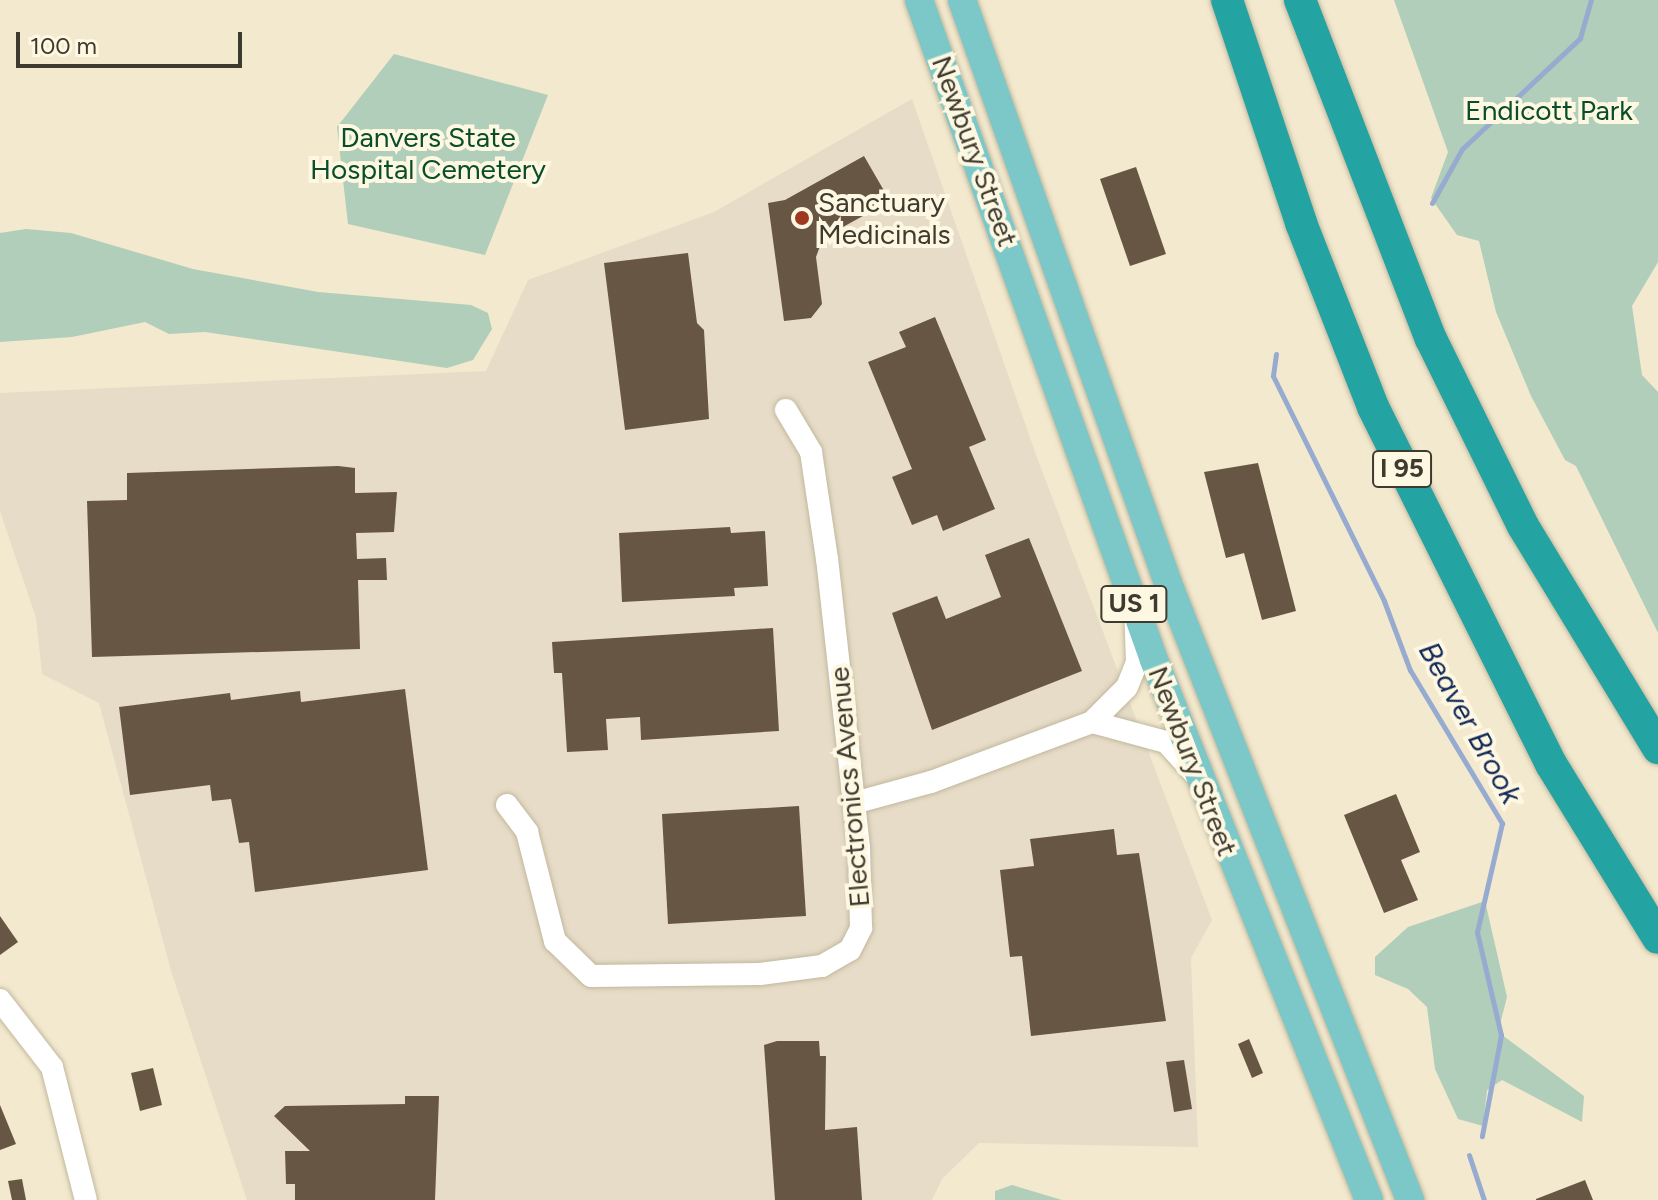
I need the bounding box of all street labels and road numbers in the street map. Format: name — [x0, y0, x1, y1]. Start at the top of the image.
street label: Newbury Street — [925, 51, 1025, 251]
road number: I 95 — [1372, 447, 1432, 491]
road number: US 1 — [1100, 582, 1168, 626]
street label: Newbury Street — [1141, 662, 1245, 860]
street label: Electronics Avenue — [822, 665, 876, 909]

